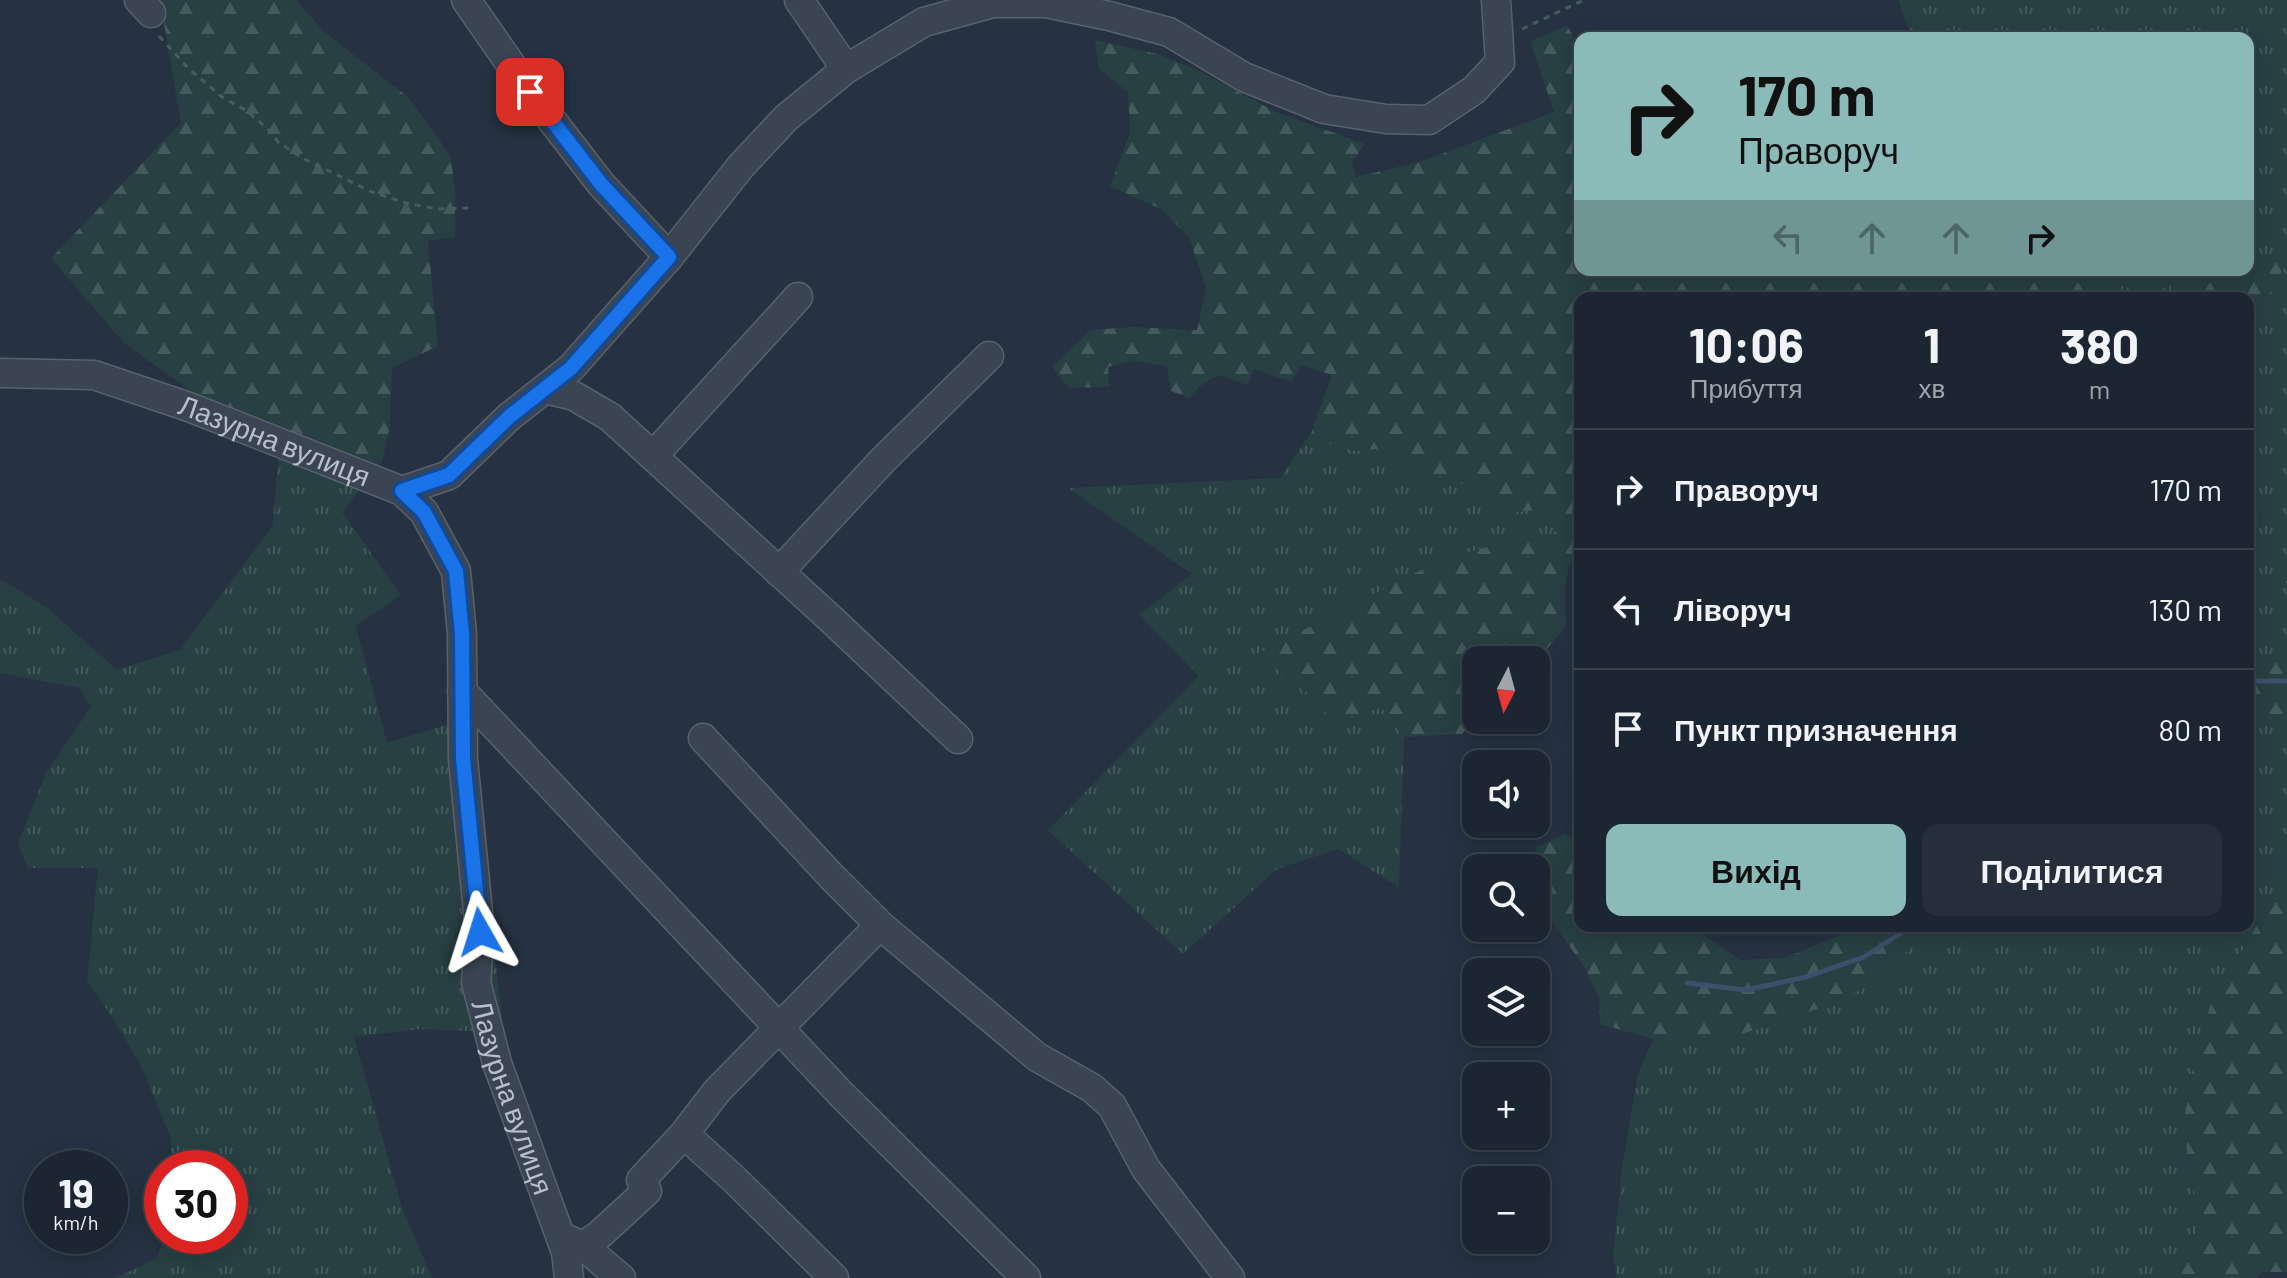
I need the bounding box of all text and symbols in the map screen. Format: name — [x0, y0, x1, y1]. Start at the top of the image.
pin — [496, 58, 564, 126]
text: 170 m — [1738, 60, 1875, 127]
icon: right — [1606, 64, 1710, 168]
icon: arrive — [508, 70, 552, 114]
text: Праворуч — [1738, 128, 1899, 171]
icon: left — [1766, 216, 1810, 260]
icon: ahead — [1850, 216, 1894, 260]
icon: ahead — [1934, 216, 1978, 260]
icon: right — [2018, 216, 2062, 260]
text: 10:06 — [1689, 315, 1804, 373]
text: 1 — [1923, 315, 1940, 373]
text: 380 — [2060, 316, 2139, 374]
text: Прибуття — [1690, 372, 1803, 403]
text: хв — [1918, 372, 1945, 403]
text: m — [2089, 373, 2110, 404]
street label: Лазурна вулиця — [175, 387, 375, 493]
icon: right — [1606, 467, 1650, 511]
text: Праворуч — [1674, 471, 1819, 507]
text: 170 m — [2150, 471, 2222, 507]
icon: left — [1606, 587, 1650, 631]
text: Ліворуч — [1674, 591, 1792, 627]
text: 130 m — [2148, 591, 2222, 627]
north arrow — [1462, 646, 1550, 734]
map controls — [1462, 646, 1550, 1254]
icon: arrive — [1606, 707, 1650, 751]
text: Пункт призначення — [1674, 711, 1958, 747]
text: 80 m — [2159, 711, 2222, 747]
button: sound — [1462, 750, 1550, 838]
button: Вихід — [1606, 824, 1906, 916]
button: Поділитися — [1922, 824, 2222, 916]
button: search — [1462, 854, 1550, 942]
position arrow — [438, 890, 522, 974]
button: layers — [1462, 958, 1550, 1046]
street label: Лазурна вулиця — [465, 996, 561, 1199]
button: + — [1462, 1062, 1550, 1150]
speed limit sign: 30 — [144, 1150, 248, 1254]
button: − — [1462, 1166, 1550, 1254]
text: 19 — [58, 1168, 94, 1216]
text: km/h — [53, 1210, 99, 1234]

